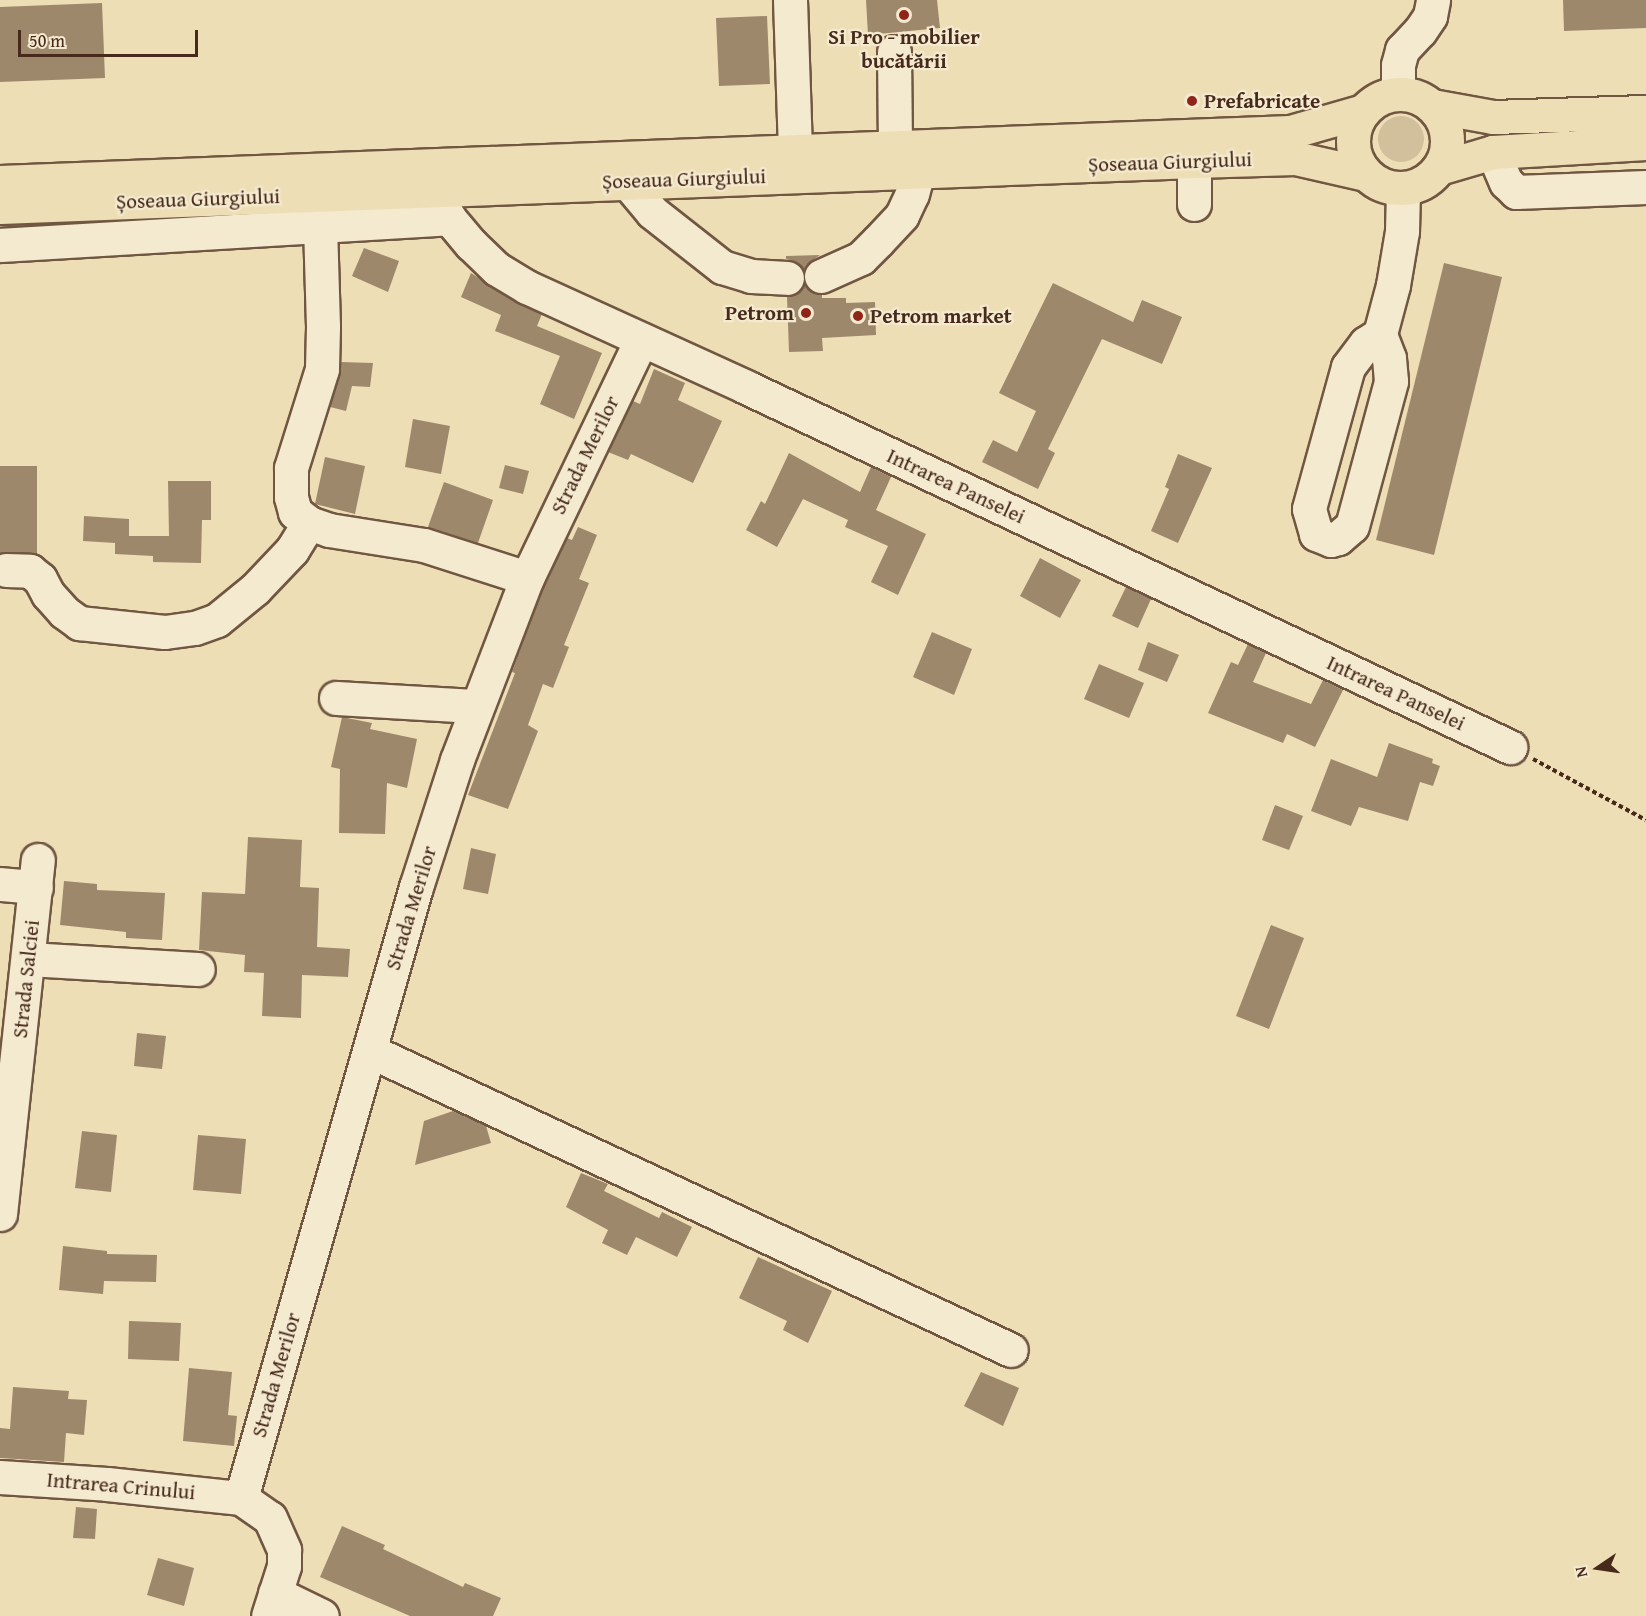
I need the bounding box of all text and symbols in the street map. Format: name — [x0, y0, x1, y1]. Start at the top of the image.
marker: Si Pro - mobilier bucătării — [897, 8, 911, 22]
scale bar — [21, 18, 201, 56]
place label: Si Pro - mobilier bucătării — [828, 24, 980, 74]
text: 50 m — [29, 27, 65, 54]
place label: Prefabricate — [1204, 88, 1320, 114]
marker: Prefabricate — [1185, 94, 1199, 108]
street label: Șoseaua Giurgiului — [1088, 147, 1252, 177]
street label: Șoseaua Giurgiului — [602, 164, 766, 194]
street label: Șoseaua Giurgiului — [116, 184, 280, 214]
place label: Petrom — [725, 300, 794, 326]
place label: Petrom market — [870, 303, 1012, 329]
marker: Petrom — [799, 306, 813, 320]
marker: Petrom market — [851, 309, 865, 323]
street label: Strada Merilor — [545, 392, 625, 518]
street label: Intrarea Panselei — [883, 443, 1029, 529]
street label: Intrarea Panselei — [1323, 650, 1469, 736]
street label: Strada Merilor — [380, 843, 442, 973]
street label: Strada Salciei — [7, 919, 45, 1039]
street label: Strada Merilor — [246, 1310, 306, 1440]
street label: Intrarea Crinului — [46, 1467, 196, 1505]
north arrow — [1568, 1538, 1628, 1598]
text: N — [1568, 1564, 1593, 1580]

